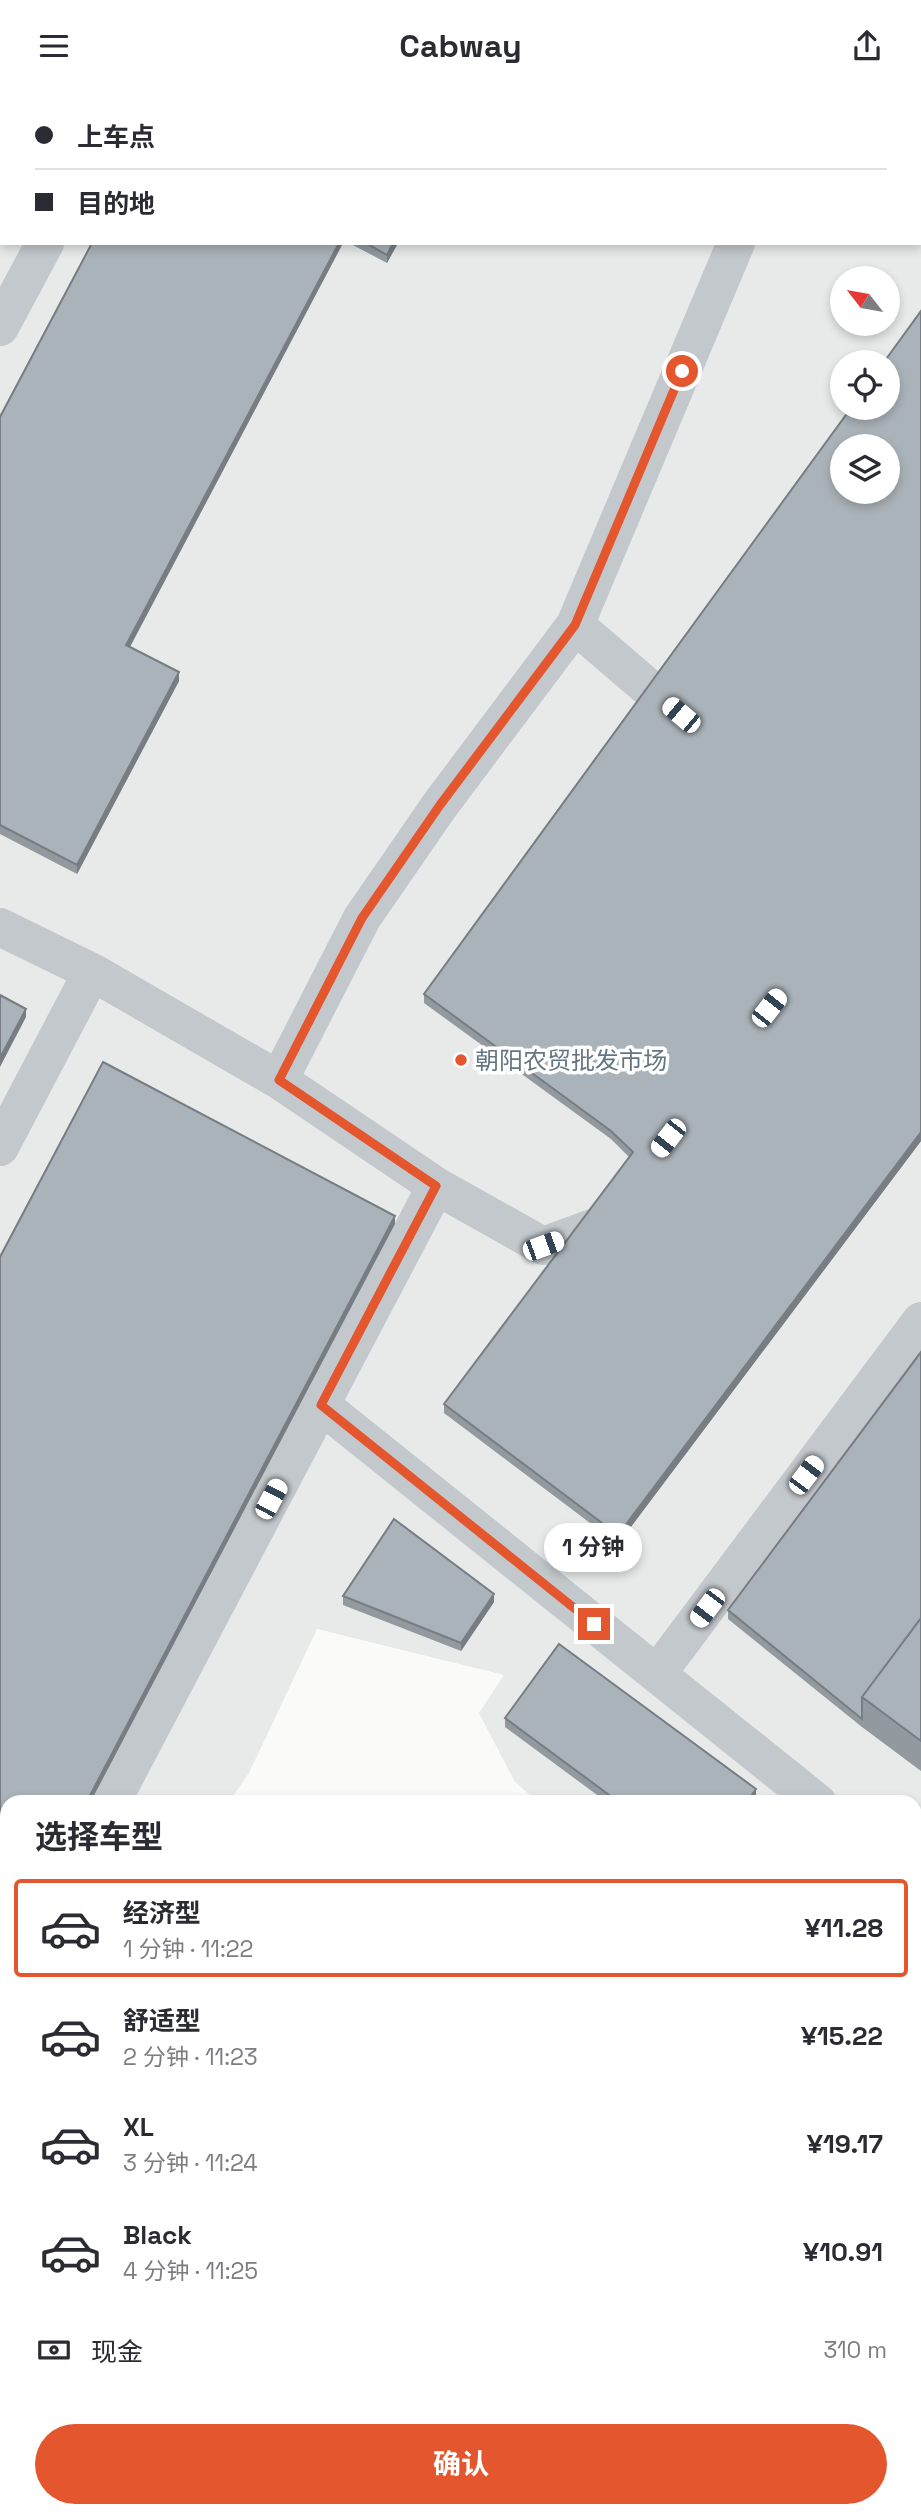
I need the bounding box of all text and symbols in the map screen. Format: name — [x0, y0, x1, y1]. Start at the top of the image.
text: Cabway — [399, 26, 522, 66]
icon: menu — [35, 27, 73, 65]
icon: share — [848, 27, 886, 65]
text: 上车点 — [77, 120, 155, 154]
text: 目的地 — [77, 187, 155, 221]
north arrow — [830, 266, 900, 336]
map controls — [830, 266, 900, 504]
button: locate — [830, 350, 900, 420]
route start — [666, 355, 698, 387]
button: layers — [830, 434, 900, 504]
car — [659, 693, 704, 737]
car — [748, 985, 791, 1031]
place label: 朝阳农贸批发市场 — [475, 1045, 667, 1076]
marker: 朝阳农贸批发市场 — [453, 1052, 469, 1068]
car — [647, 1115, 690, 1161]
car — [520, 1229, 567, 1263]
car — [785, 1452, 828, 1498]
car — [252, 1476, 291, 1522]
callout: 1 分钟 — [545, 1523, 643, 1571]
text: 1 分钟 — [562, 1532, 624, 1562]
car — [686, 1585, 729, 1631]
route end — [578, 1608, 610, 1640]
text: 选择车型 — [35, 1817, 163, 1857]
text: 经济型 — [123, 1896, 201, 1930]
icon: car — [39, 1897, 102, 1960]
text: ¥11.28 — [805, 1911, 883, 1945]
text: 1 分钟 · 11:22 — [123, 1934, 253, 1964]
text: 舒适型 — [123, 2004, 201, 2038]
icon: car — [39, 2005, 102, 2068]
text: ¥15.22 — [801, 2019, 883, 2053]
text: 2 分钟 · 11:23 — [123, 2042, 258, 2072]
text: XL — [123, 2110, 154, 2144]
icon: car — [39, 2113, 102, 2176]
text: ¥19.17 — [807, 2127, 883, 2161]
text: 3 分钟 · 11:24 — [123, 2148, 258, 2178]
text: Black — [123, 2218, 192, 2252]
icon: car — [39, 2221, 102, 2284]
text: ¥10.91 — [803, 2235, 883, 2269]
text: 4 分钟 · 11:25 — [123, 2256, 258, 2286]
icon: cash — [35, 2331, 73, 2369]
text: 现金 — [91, 2335, 143, 2369]
text: 310 m — [823, 2335, 887, 2365]
button: 确认 — [35, 2424, 887, 2504]

